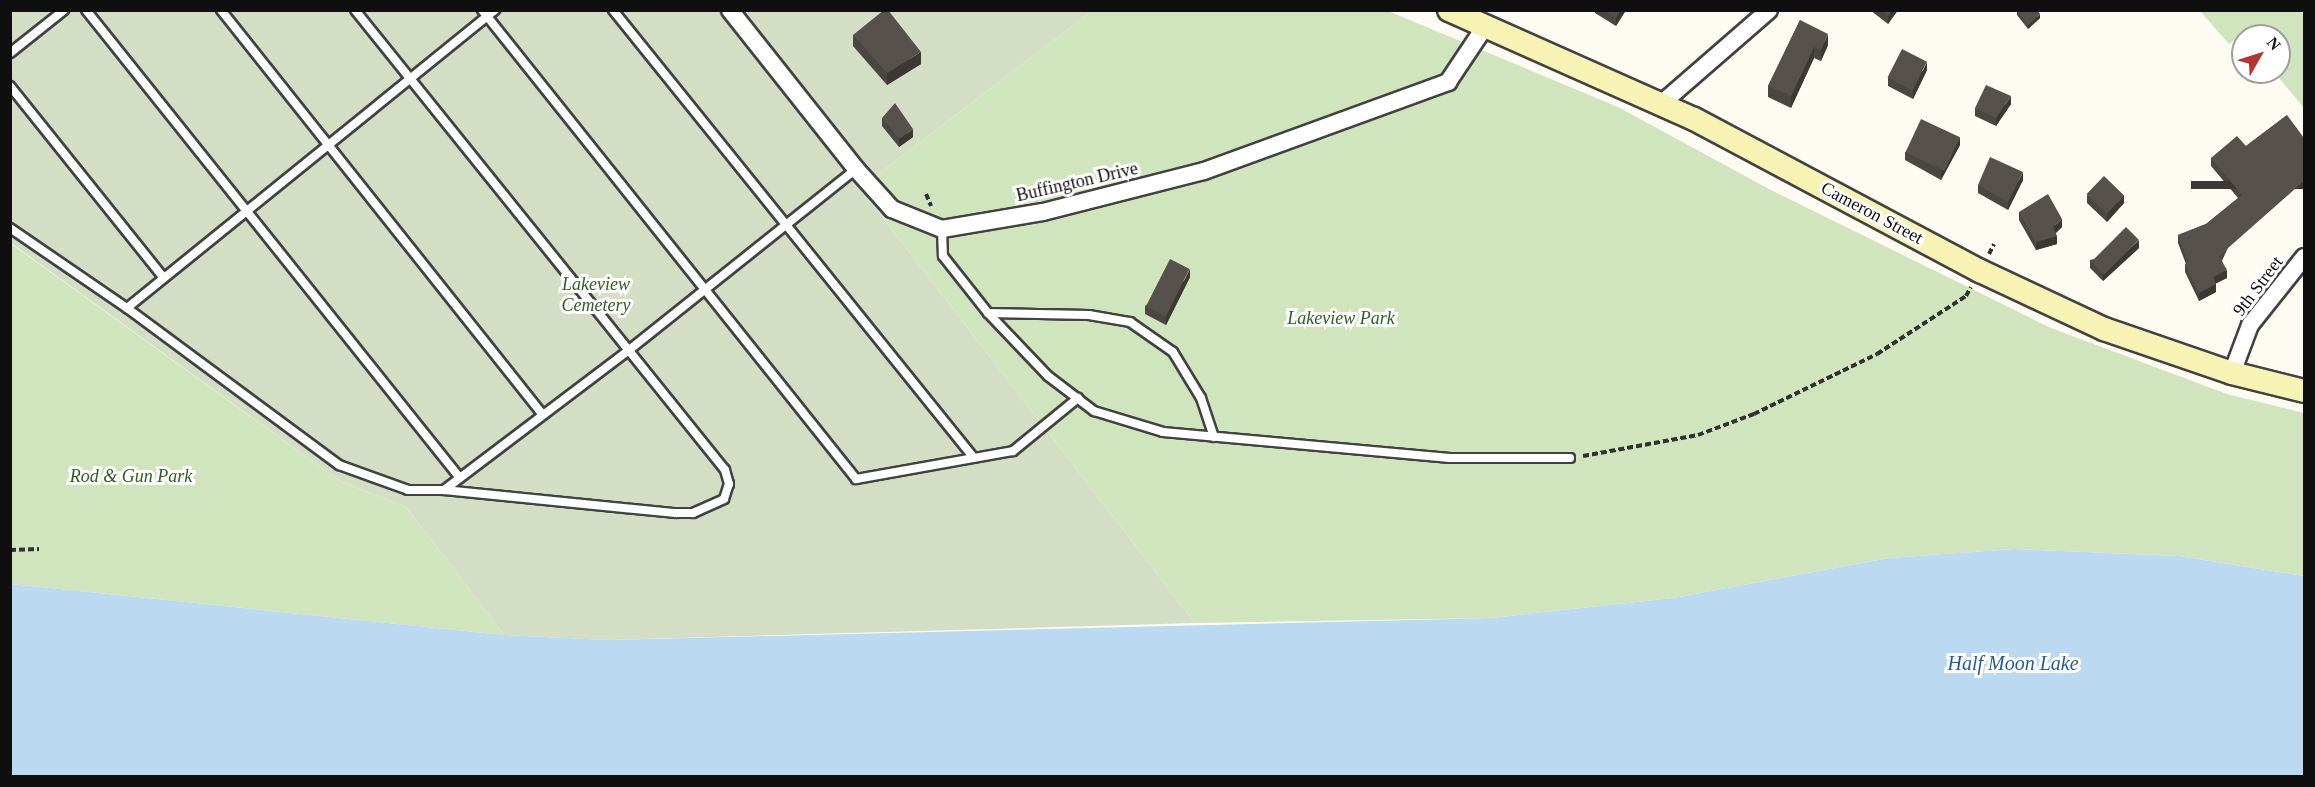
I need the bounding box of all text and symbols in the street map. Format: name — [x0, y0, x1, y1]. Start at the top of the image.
north arrow — [2231, 24, 2291, 84]
text: N — [2264, 34, 2284, 53]
street label: Buffington Drive — [1014, 158, 1140, 206]
street label: Cameron Street — [1817, 177, 1927, 249]
street label: 9th Street — [2228, 252, 2288, 320]
park label: Lakeview Cemetery — [562, 274, 630, 316]
park label: Lakeview Park — [1287, 307, 1395, 329]
park label: Rod & Gun Park — [70, 465, 192, 487]
water label: Half Moon Lake — [1947, 651, 2079, 675]

